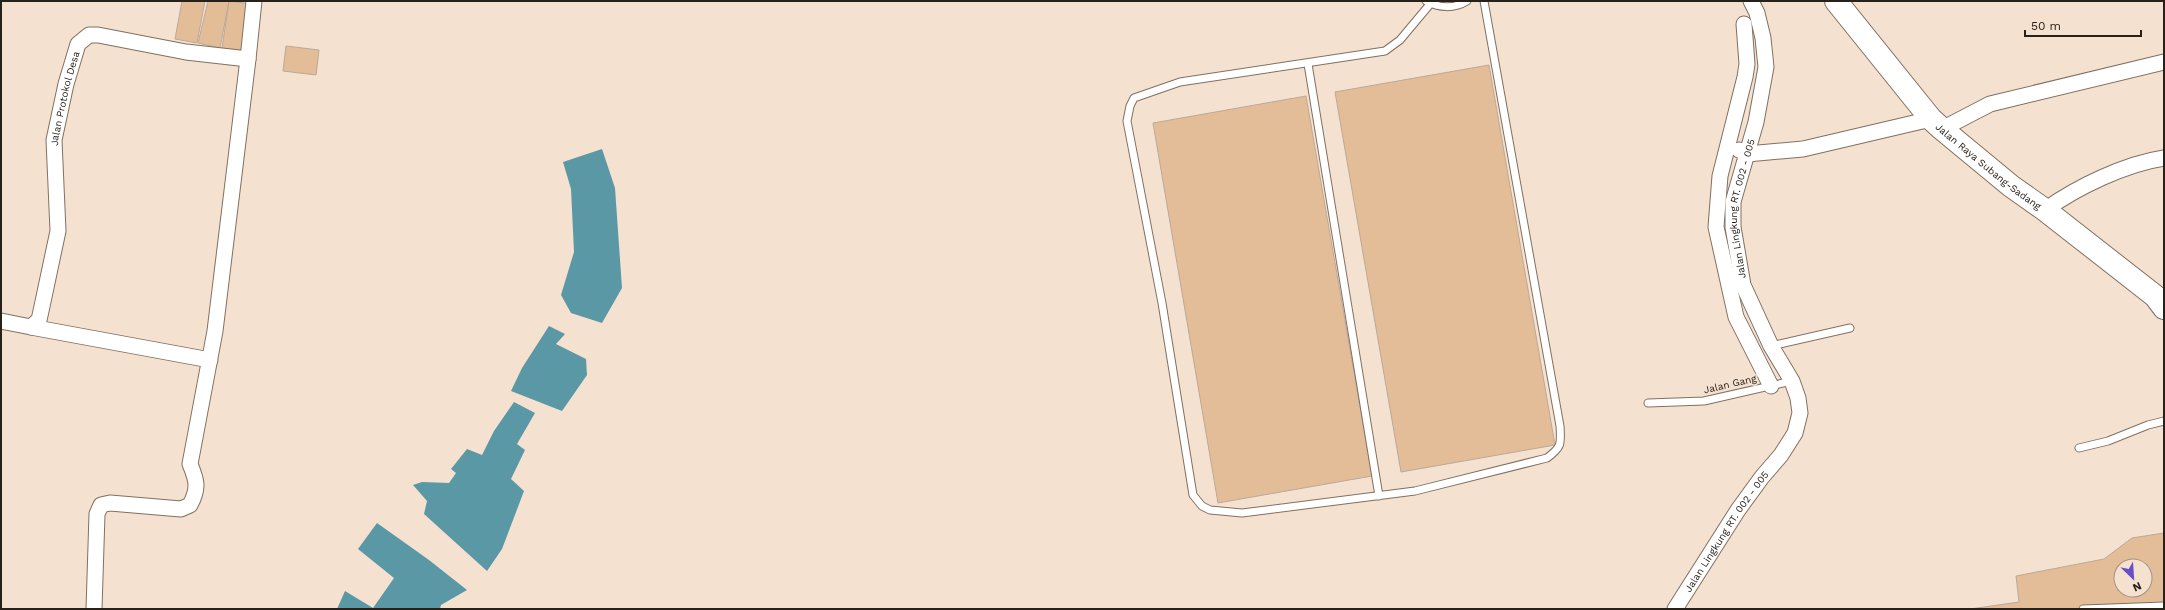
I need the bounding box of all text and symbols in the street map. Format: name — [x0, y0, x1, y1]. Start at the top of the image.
scale bar — [2025, 12, 2141, 38]
text: 50 m — [2031, 19, 2061, 33]
street label: Jalan Protokol Desa — [49, 49, 81, 146]
street label: Jalan Raya Subang-Sadang — [1934, 121, 2044, 212]
street label: Jalan Lingkung RT. 002 - 005 — [1728, 137, 1756, 279]
street label: Jalan Gang — [1703, 372, 1758, 395]
street label: Jalan Lingkung RT. 002 - 005 — [1682, 469, 1770, 594]
north arrow — [2113, 558, 2153, 598]
text: N — [2131, 579, 2143, 594]

